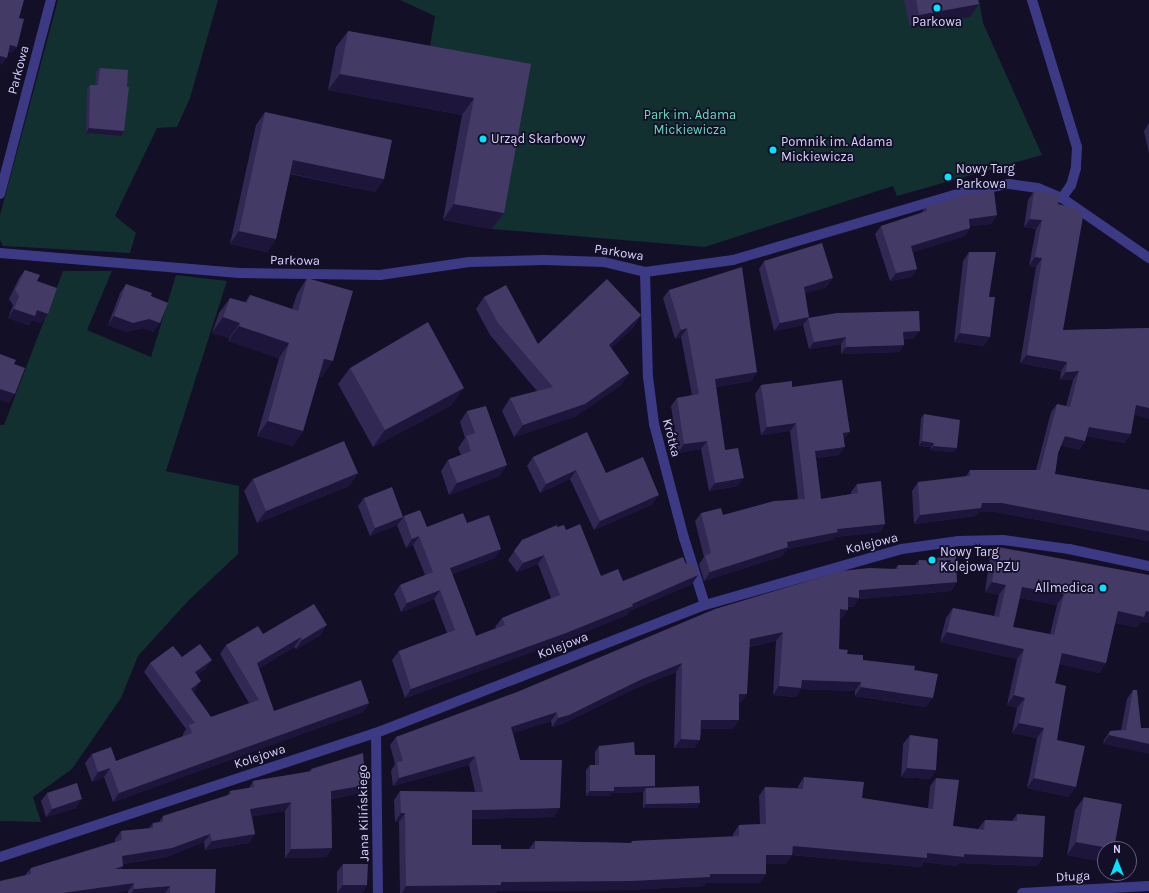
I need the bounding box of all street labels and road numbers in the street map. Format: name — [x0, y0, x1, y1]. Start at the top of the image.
street label: Parkowa — [5, 44, 33, 96]
street label: Parkowa — [593, 241, 645, 265]
street label: Parkowa — [270, 253, 320, 269]
street label: Krótka — [659, 417, 683, 459]
street label: Kolejowa — [844, 530, 900, 558]
street label: Kolejowa — [535, 629, 591, 663]
street label: Kolejowa — [232, 741, 288, 773]
street label: Jana Kilińskiego — [355, 764, 373, 862]
street label: Długa — [1055, 868, 1091, 886]

